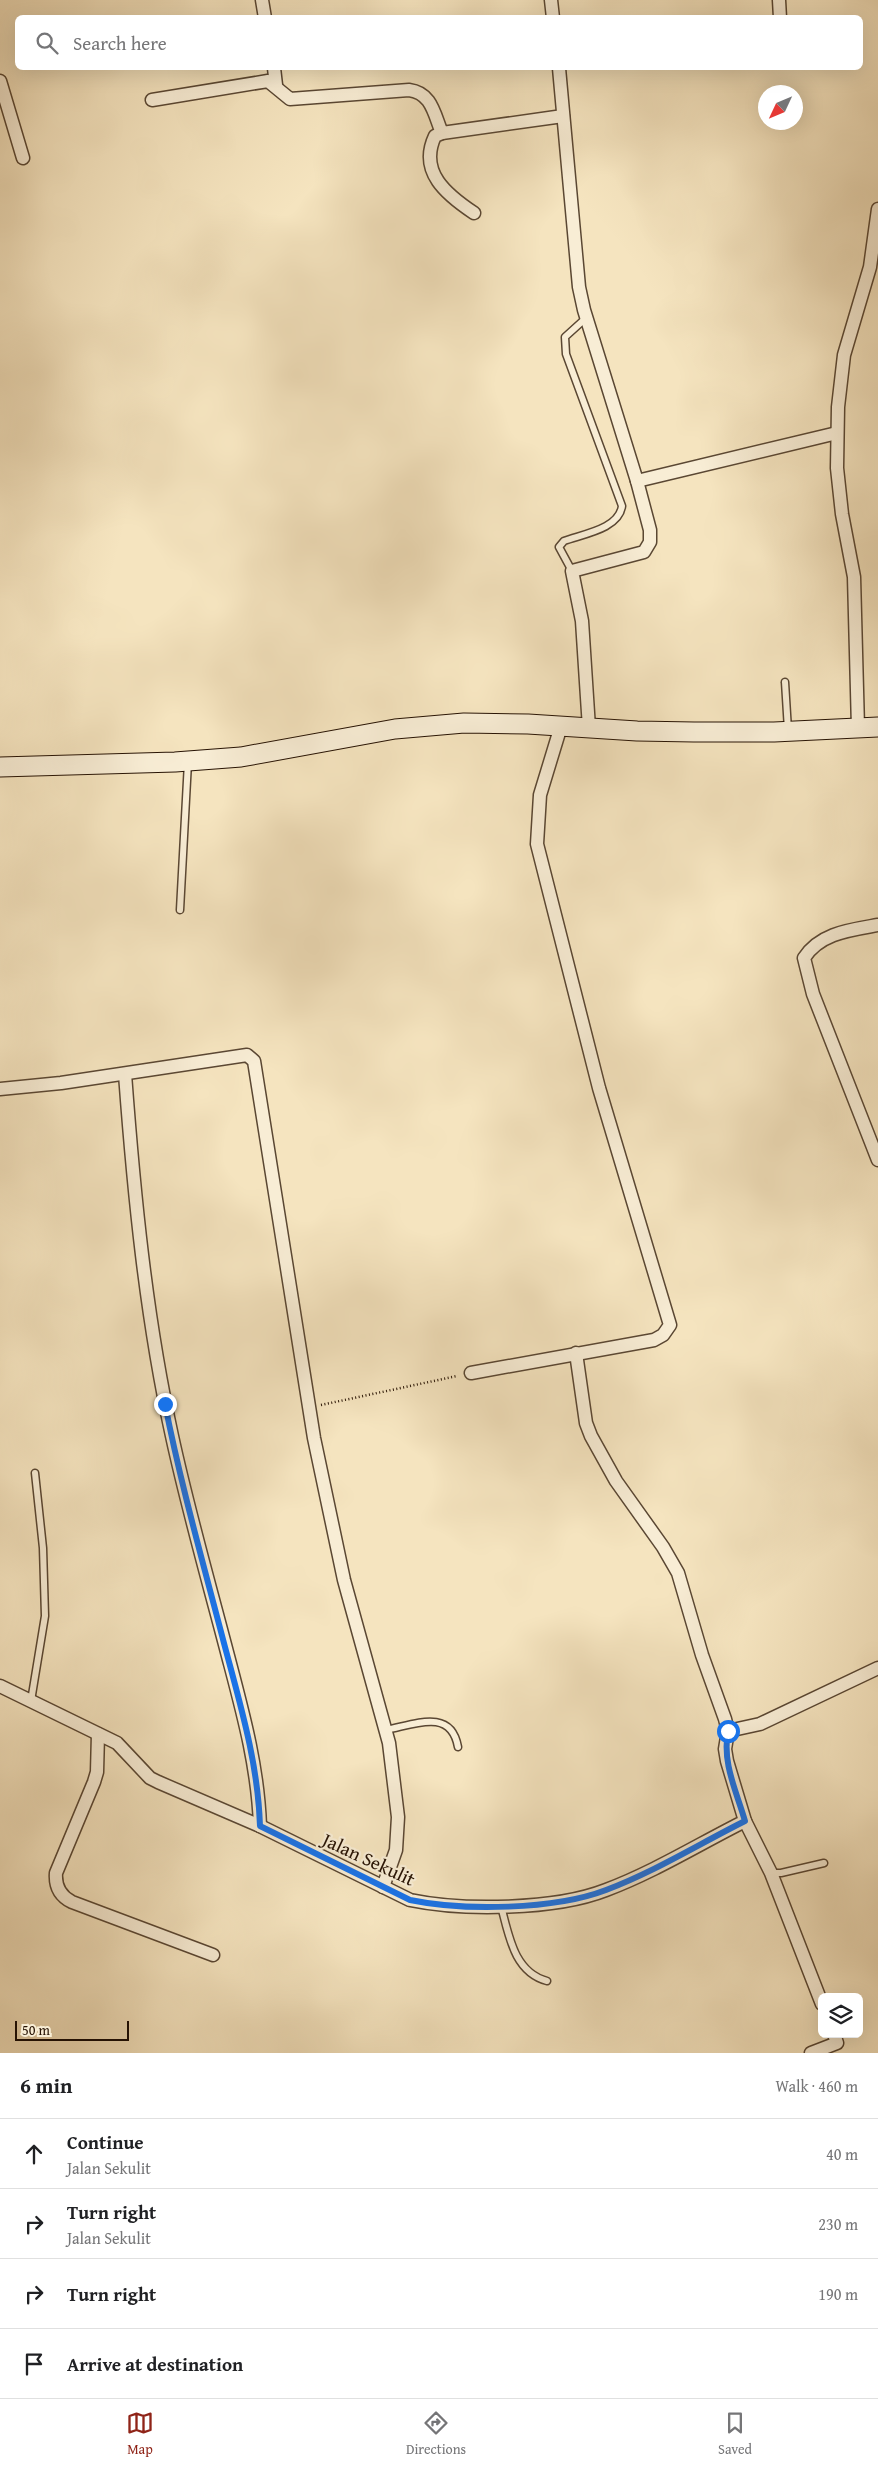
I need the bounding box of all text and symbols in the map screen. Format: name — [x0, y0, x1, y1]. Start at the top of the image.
search box — [15, 15, 863, 70]
icon: search — [33, 29, 61, 57]
text: Search here — [73, 29, 167, 57]
north arrow — [758, 85, 803, 130]
route end — [154, 1393, 177, 1416]
route start — [717, 1720, 740, 1743]
street label: Jalan Sekulit — [316, 1824, 420, 1893]
map controls — [818, 1993, 863, 2038]
button: layers — [818, 1993, 863, 2038]
scale bar — [15, 2018, 129, 2041]
text: 50 m — [22, 2020, 50, 2040]
text: 6 min — [20, 2070, 72, 2101]
text: Walk · 460 m — [775, 2074, 858, 2098]
text: Continue — [67, 2128, 144, 2156]
icon: ahead — [20, 2140, 48, 2168]
text: 40 m — [826, 2142, 858, 2166]
text: Jalan Sekulit — [67, 2156, 151, 2180]
text: Turn right — [67, 2198, 156, 2226]
icon: right — [20, 2210, 48, 2238]
text: 230 m — [818, 2212, 858, 2236]
text: Jalan Sekulit — [67, 2226, 151, 2250]
icon: right — [20, 2280, 48, 2308]
text: Turn right — [67, 2280, 156, 2308]
text: 190 m — [818, 2282, 858, 2306]
icon: arrive — [20, 2350, 48, 2378]
text: Arrive at destination — [67, 2350, 243, 2378]
tab: Map — [126, 2409, 154, 2459]
tab: Directions — [406, 2409, 466, 2459]
tab: Saved — [718, 2409, 752, 2459]

